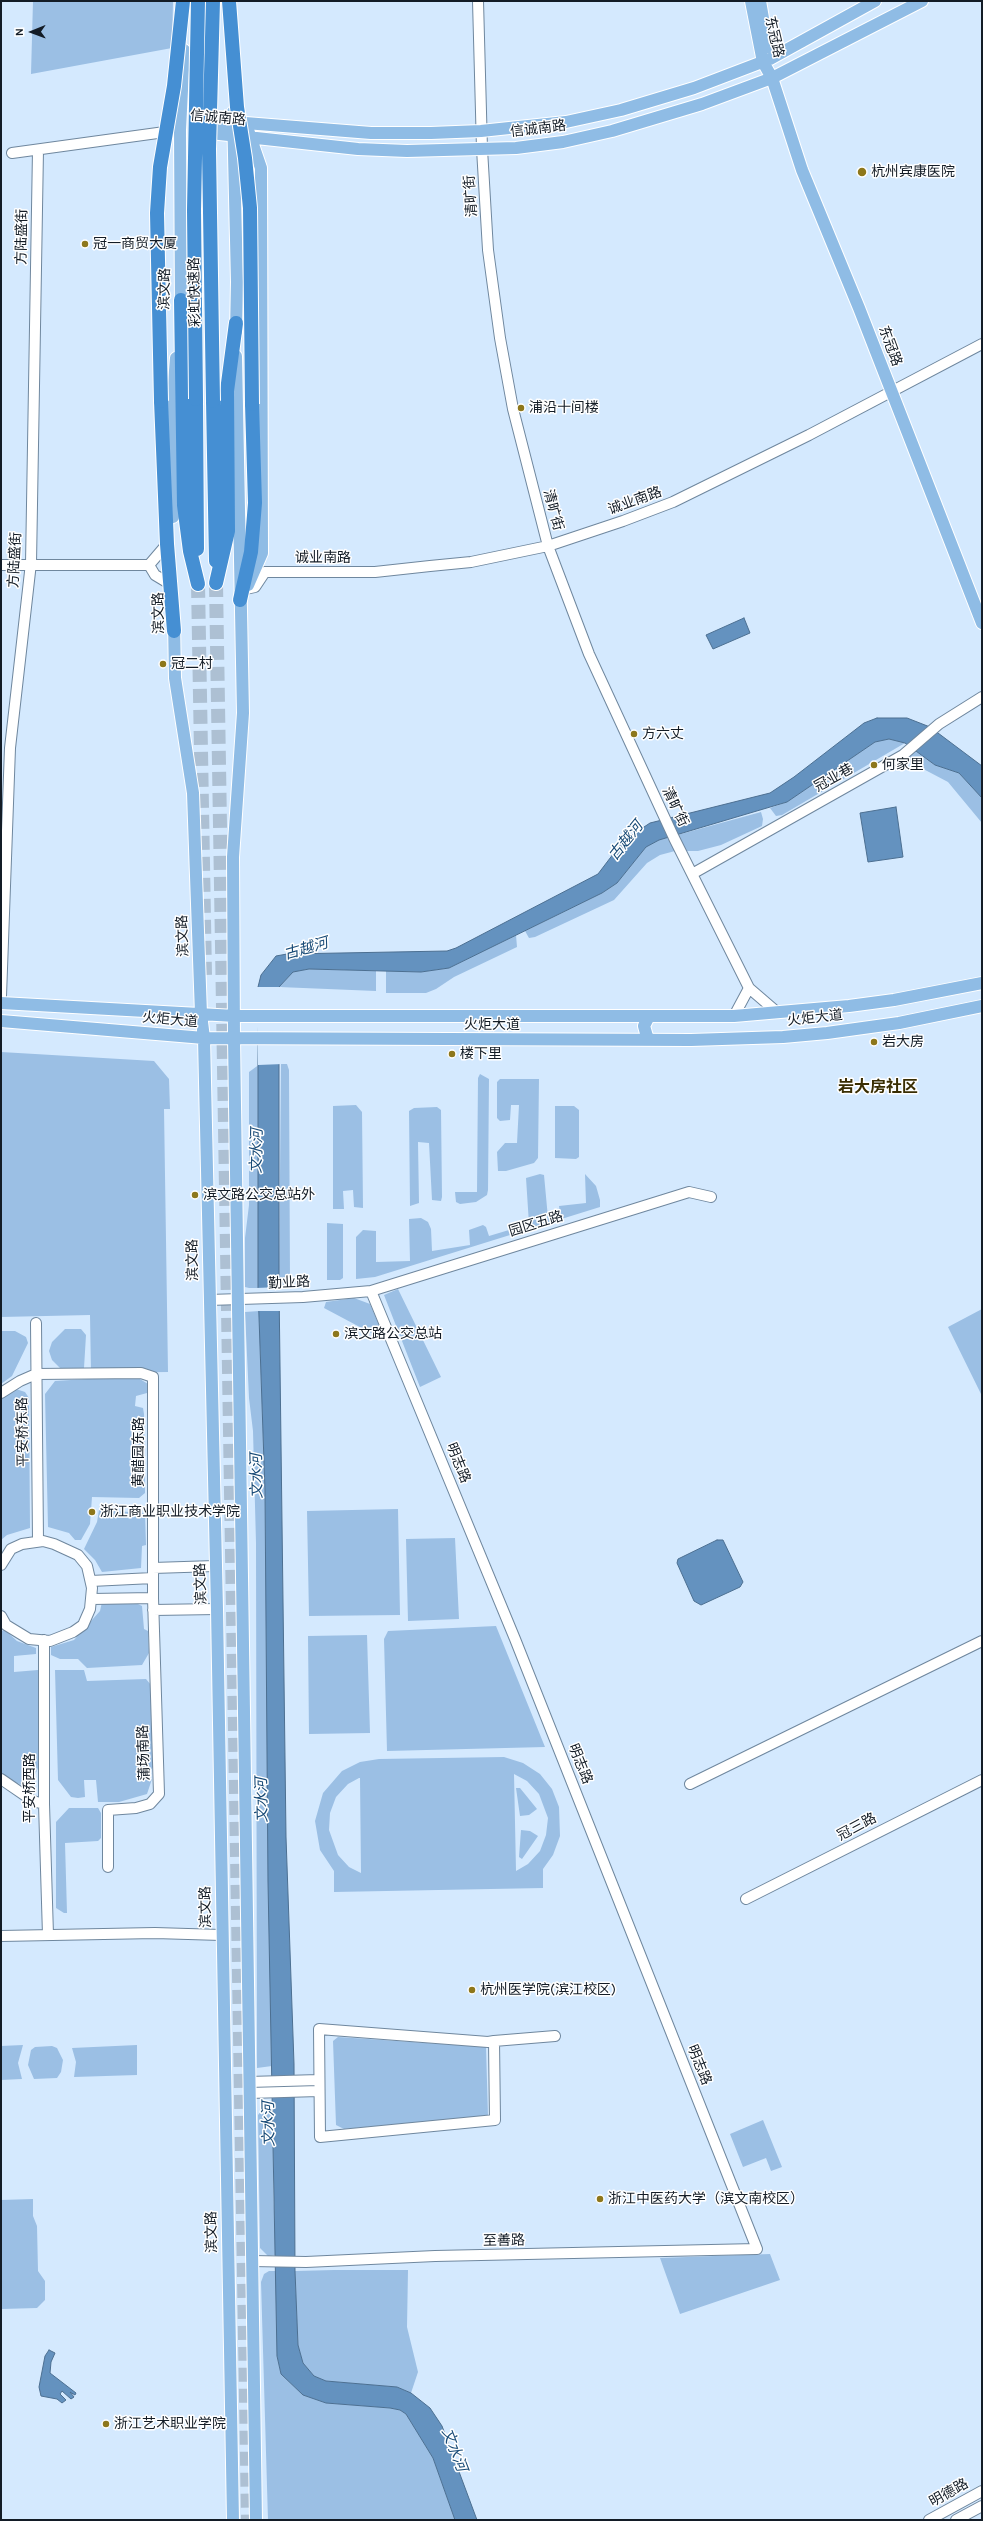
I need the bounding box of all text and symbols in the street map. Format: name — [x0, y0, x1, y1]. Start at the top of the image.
north arrow — [12, 12, 52, 52]
street label: 东冠路 — [761, 15, 787, 59]
text: N — [13, 28, 26, 36]
street label: 信诚南路 — [189, 107, 247, 129]
street label: 信诚南路 — [509, 117, 567, 141]
place label: 杭州宾康医院 — [871, 164, 955, 180]
marker: 杭州宾康医院 — [856, 166, 868, 178]
street label: 清旷街 — [461, 174, 481, 218]
street label: 方陆盛街 — [13, 209, 31, 265]
place label: 冠一商贸大厦 — [93, 236, 177, 252]
marker: 冠一商贸大厦 — [80, 239, 90, 249]
street label: 彩虹快速路 — [186, 257, 204, 327]
street label: 滨文路 — [156, 268, 174, 310]
street label: 东冠路 — [875, 323, 905, 369]
place label: 浦沿十间楼 — [529, 400, 599, 416]
marker: 浦沿十间楼 — [516, 403, 526, 413]
street label: 诚业南路 — [606, 484, 664, 518]
street label: 清旷街 — [539, 488, 567, 532]
street label: 方陆盛街 — [5, 532, 25, 588]
street label: 诚业南路 — [295, 550, 351, 566]
street label: 滨文路 — [150, 592, 168, 634]
place label: 冠二村 — [171, 656, 213, 672]
marker: 冠二村 — [158, 659, 168, 669]
place label: 方六丈 — [642, 726, 684, 742]
marker: 方六丈 — [629, 729, 639, 739]
place label: 何家里 — [882, 757, 924, 773]
street label: 冠业巷 — [812, 760, 856, 796]
marker: 何家里 — [869, 760, 879, 770]
street label: 清旷街 — [658, 784, 692, 830]
water label: 古越河 — [605, 818, 647, 864]
street label: 滨文路 — [174, 915, 192, 957]
water label: 古越河 — [282, 934, 330, 964]
street label: 火炬大道 — [786, 1007, 844, 1029]
street label: 火炬大道 — [141, 1009, 199, 1031]
street label: 火炬大道 — [464, 1017, 520, 1033]
place label: 岩大房 — [882, 1034, 924, 1050]
marker: 岩大房 — [869, 1037, 879, 1047]
place label: 楼下里 — [460, 1046, 502, 1062]
marker: 楼下里 — [447, 1049, 457, 1059]
district label: 岩大房社区 — [838, 1077, 918, 1097]
water label: 文水河 — [248, 1128, 266, 1174]
place label: 滨文路公交总站外 — [203, 1187, 315, 1203]
marker: 滨文路公交总站外 — [190, 1190, 200, 1200]
street label: 园区五路 — [507, 1208, 565, 1240]
street label: 滨文路 — [184, 1239, 202, 1281]
street label: 勤业路 — [268, 1274, 310, 1292]
place label: 滨文路公交总站 — [344, 1326, 442, 1342]
marker: 滨文路公交总站 — [331, 1329, 341, 1339]
street label: 平安桥东路 — [14, 1397, 32, 1467]
street label: 黄醋园东路 — [131, 1417, 147, 1487]
street label: 明志路 — [442, 1440, 474, 1486]
water label: 文水河 — [248, 1453, 266, 1499]
place label: 浙江商业职业技术学院 — [100, 1504, 240, 1520]
marker: 浙江商业职业技术学院 — [87, 1507, 97, 1517]
street label: 滨文路 — [192, 1563, 210, 1605]
street label: 蒲场南路 — [135, 1725, 153, 1781]
street label: 明志路 — [564, 1741, 596, 1787]
street label: 平安桥西路 — [22, 1753, 38, 1823]
water label: 文水河 — [253, 1777, 271, 1823]
street label: 冠三路 — [835, 1810, 879, 1844]
street label: 滨文路 — [197, 1886, 215, 1928]
place label: 杭州医学院(滨江校区) — [480, 1982, 616, 1998]
marker: 杭州医学院(滨江校区) — [467, 1985, 477, 1995]
street label: 明志路 — [683, 2042, 715, 2088]
water label: 文水河 — [260, 2101, 278, 2147]
place label: 浙江中医药大学（滨文南校区） — [608, 2191, 804, 2207]
marker: 浙江中医药大学（滨文南校区） — [595, 2194, 605, 2204]
street label: 滨文路 — [203, 2211, 221, 2253]
street label: 至善路 — [483, 2232, 525, 2250]
place label: 浙江艺术职业学院 — [114, 2416, 226, 2432]
marker: 浙江艺术职业学院 — [101, 2419, 111, 2429]
water label: 文水河 — [438, 2426, 470, 2474]
street label: 明德路 — [927, 2475, 971, 2511]

